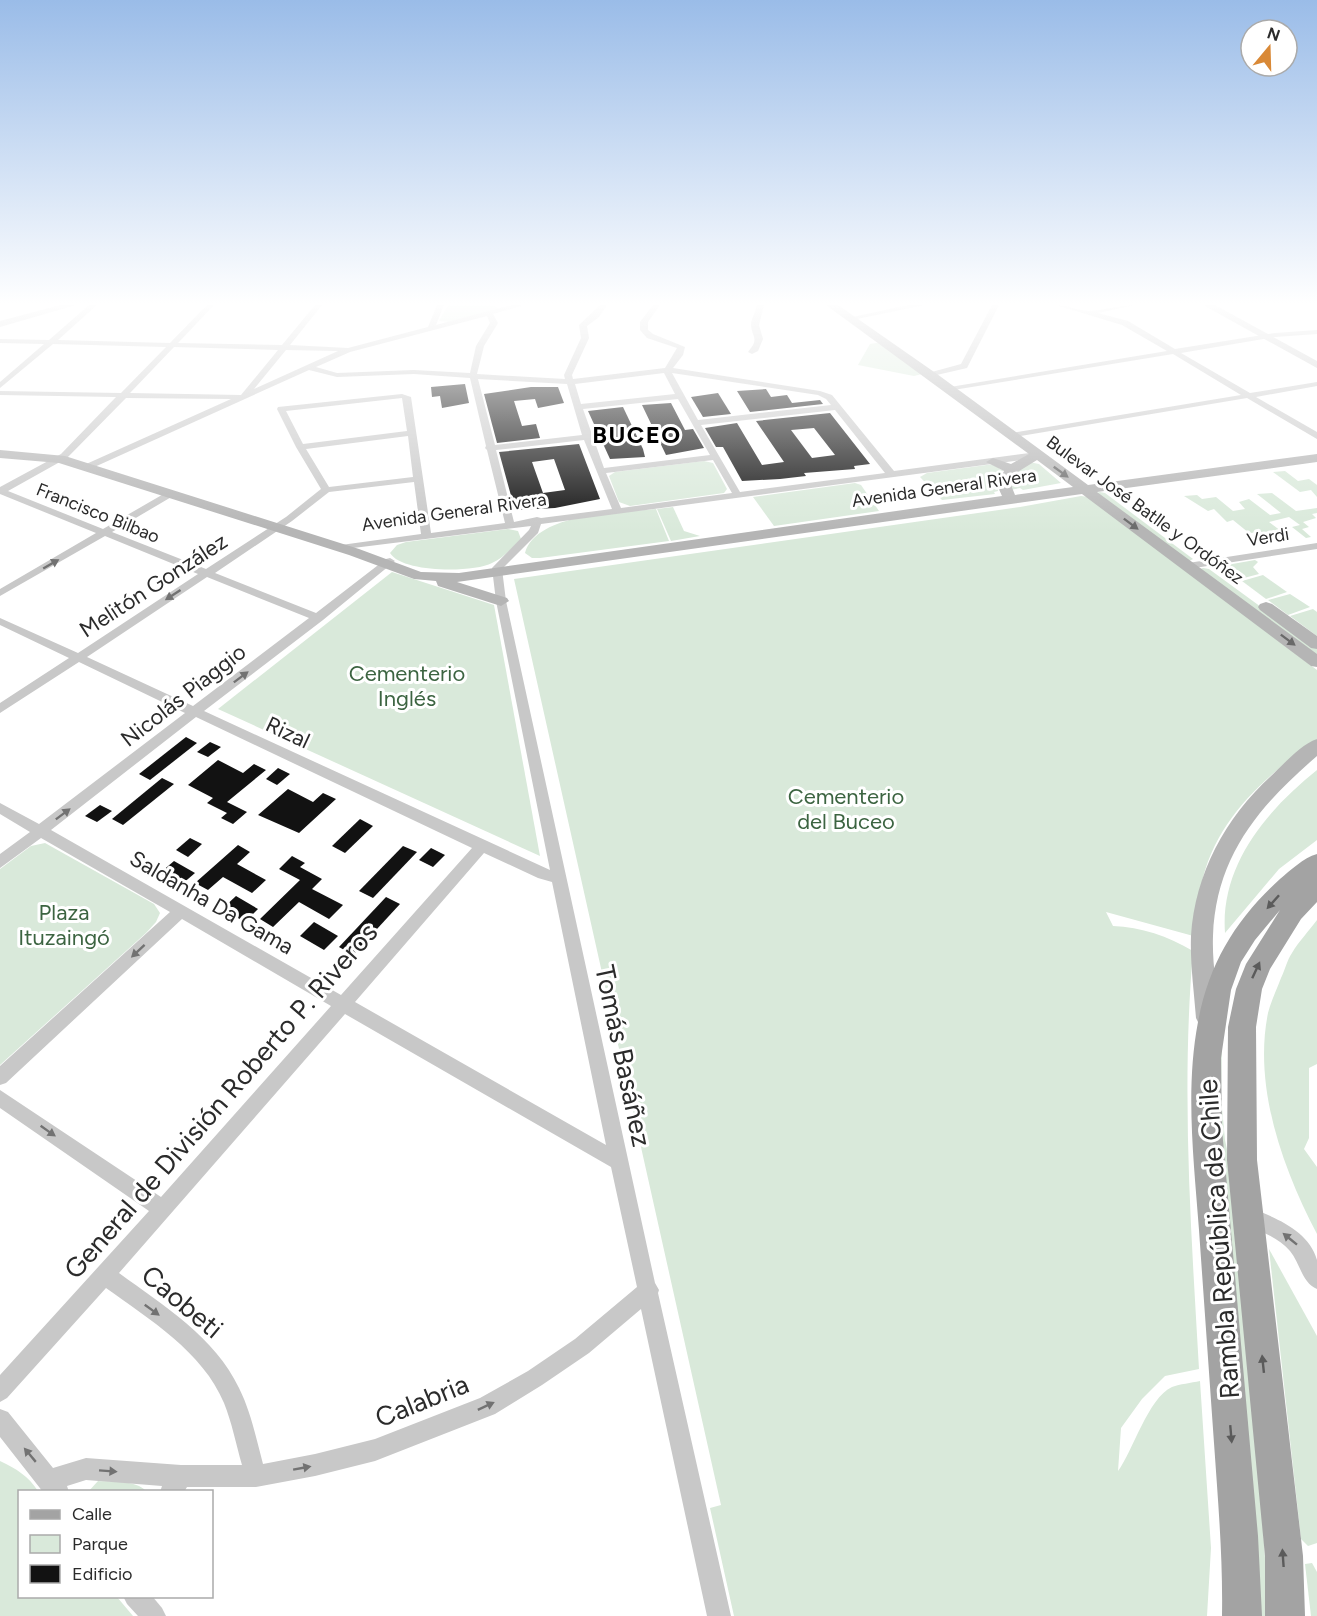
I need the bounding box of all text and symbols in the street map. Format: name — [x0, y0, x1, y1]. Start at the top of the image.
north arrow — [1239, 18, 1299, 78]
text: N — [1265, 23, 1283, 45]
district label: BUCEO — [592, 420, 682, 449]
street label: Bulevar José Batlle y Ordóñez — [1042, 431, 1248, 589]
street label: Avenida General Rivera — [850, 464, 1038, 512]
one-way arrow — [1053, 465, 1068, 477]
street label: Francisco Bilbao — [33, 478, 163, 548]
street label: Avenida General Rivera — [360, 488, 548, 536]
one-way arrow — [1123, 518, 1139, 530]
street label: Verdi — [1245, 523, 1291, 551]
street label: Melitón González — [74, 528, 232, 643]
one-way arrow — [43, 559, 60, 569]
one-way arrow — [165, 589, 181, 600]
one-way arrow — [1280, 634, 1295, 646]
street label: Nicolás Piaggio — [115, 638, 251, 753]
park label: Cementerio Inglés — [349, 660, 465, 712]
one-way arrow — [232, 671, 248, 683]
street label: Rizal — [261, 711, 314, 754]
park label: Cementerio del Buceo — [788, 783, 904, 835]
one-way arrow — [55, 808, 71, 820]
street label: Saldanha Da Gama — [125, 845, 298, 960]
one-way arrow — [1267, 894, 1280, 909]
park label: Plaza Ituzaingó — [18, 899, 110, 951]
street label: General de División Roberto P. Riveros — [57, 916, 384, 1285]
one-way arrow — [131, 944, 146, 958]
street label: Tomás Basáñez — [588, 962, 659, 1150]
one-way arrow — [1252, 962, 1261, 979]
street label: Rambla República de Chile — [1191, 1078, 1246, 1400]
one-way arrow — [40, 1125, 56, 1137]
one-way arrow — [1282, 1232, 1298, 1245]
street label: Caobeti — [135, 1258, 230, 1345]
one-way arrow — [144, 1304, 160, 1316]
one-way arrow — [1258, 1354, 1268, 1373]
street label: Calabria — [370, 1367, 473, 1434]
one-way arrow — [477, 1401, 494, 1410]
one-way arrow — [1226, 1424, 1236, 1443]
one-way arrow — [24, 1448, 37, 1463]
one-way arrow — [292, 1463, 311, 1472]
one-way arrow — [98, 1466, 117, 1476]
legend — [18, 1490, 213, 1598]
text: Calle — [72, 1503, 112, 1525]
text: Parque — [72, 1533, 128, 1555]
one-way arrow — [1279, 1548, 1288, 1567]
text: Edificio — [72, 1563, 133, 1585]

